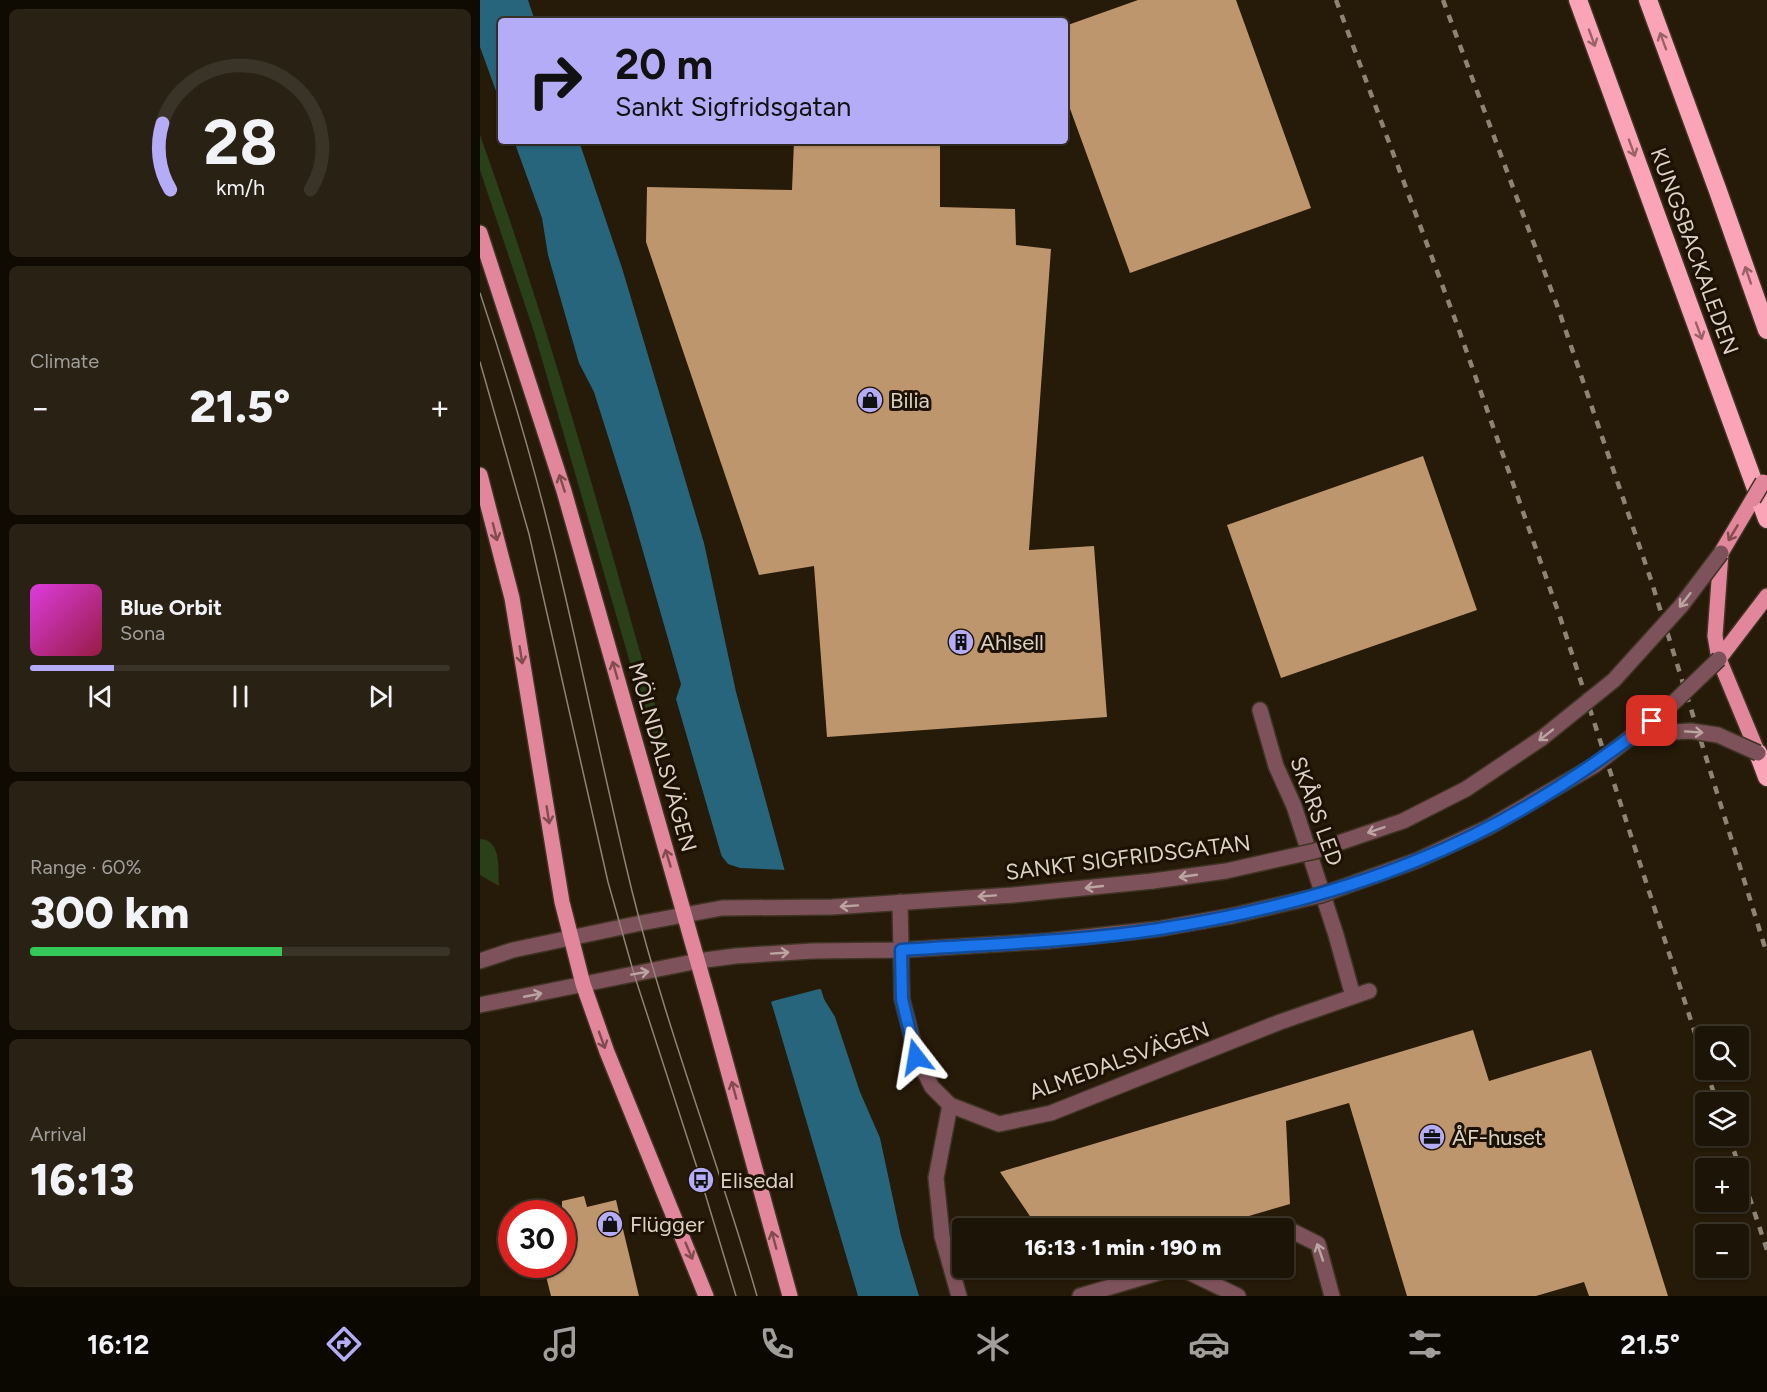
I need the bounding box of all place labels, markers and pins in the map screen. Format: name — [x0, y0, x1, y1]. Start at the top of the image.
shop icon: Bilia — [855, 385, 885, 415]
place label: Bilia — [890, 387, 930, 414]
building icon: Ahlsell — [946, 627, 976, 657]
place label: Ahlsell — [980, 629, 1044, 656]
pin — [1626, 695, 1677, 746]
office icon: ÅF-huset — [1417, 1122, 1447, 1152]
place label: ÅF-huset — [1452, 1124, 1543, 1151]
bus stop icon: Elisedal — [686, 1165, 716, 1195]
place label: Elisedal — [720, 1167, 794, 1194]
shop icon: Flügger — [595, 1209, 625, 1239]
place label: Flügger — [630, 1211, 705, 1238]

